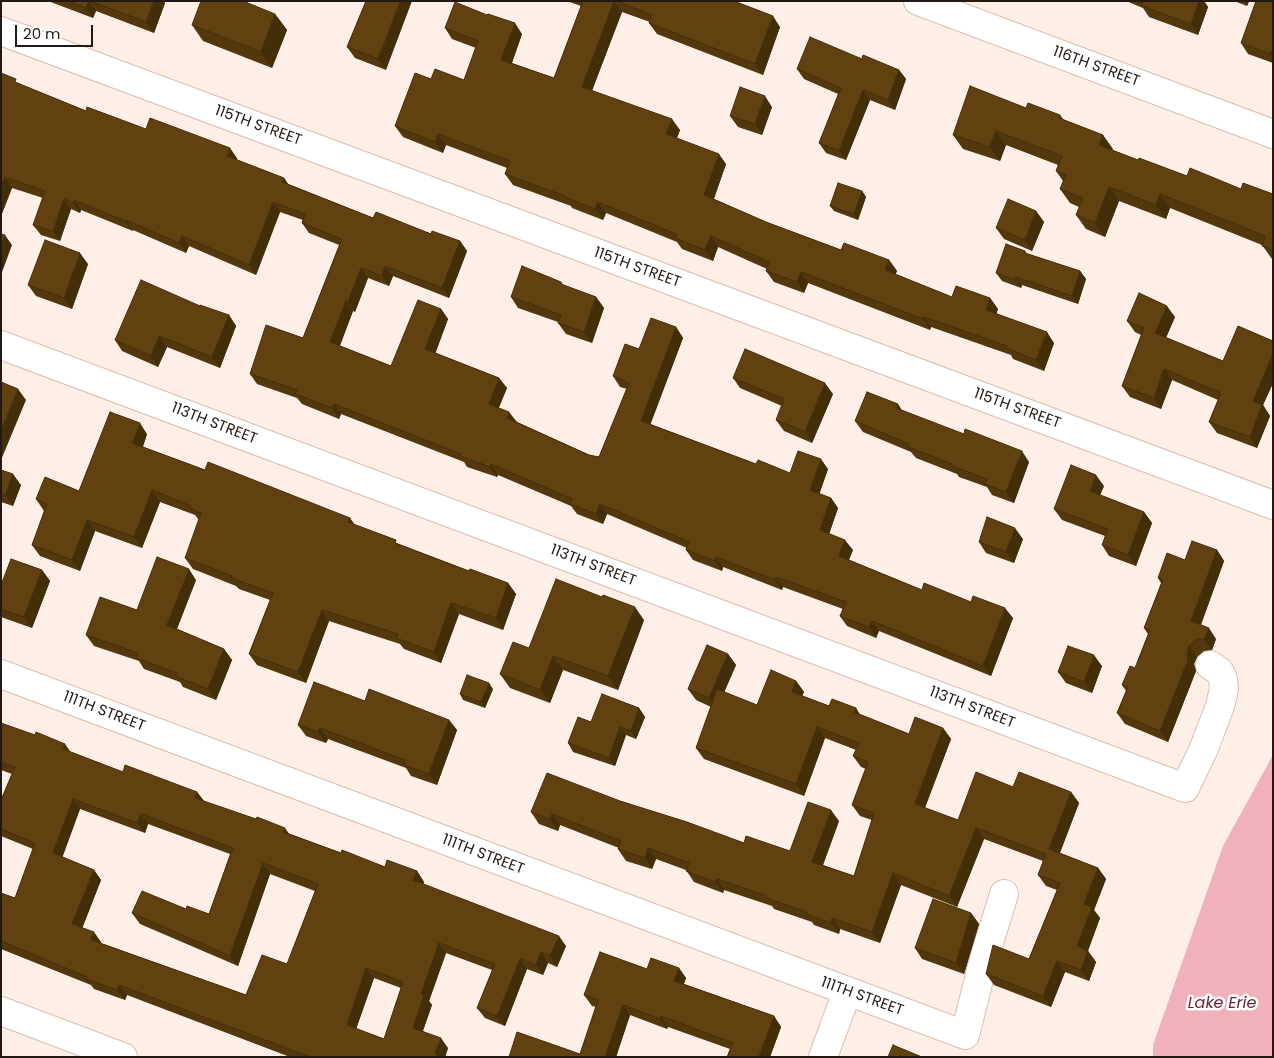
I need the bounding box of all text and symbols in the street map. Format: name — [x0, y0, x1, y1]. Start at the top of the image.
scale bar — [18, 15, 95, 47]
text: 20 m — [23, 23, 61, 44]
street label: 116TH STREET — [1050, 43, 1142, 91]
street label: 115TH STREET — [212, 102, 304, 150]
street label: 115TH STREET — [591, 244, 683, 292]
street label: 115TH STREET — [971, 385, 1063, 433]
street label: 113TH STREET — [169, 399, 259, 449]
street label: 113TH STREET — [548, 541, 638, 591]
street label: 113TH STREET — [927, 683, 1017, 733]
street label: 111TH STREET — [60, 688, 148, 736]
street label: 111TH STREET — [439, 831, 527, 879]
street label: 111TH STREET — [818, 974, 906, 1020]
water label: Lake Erie — [1188, 994, 1256, 1014]

